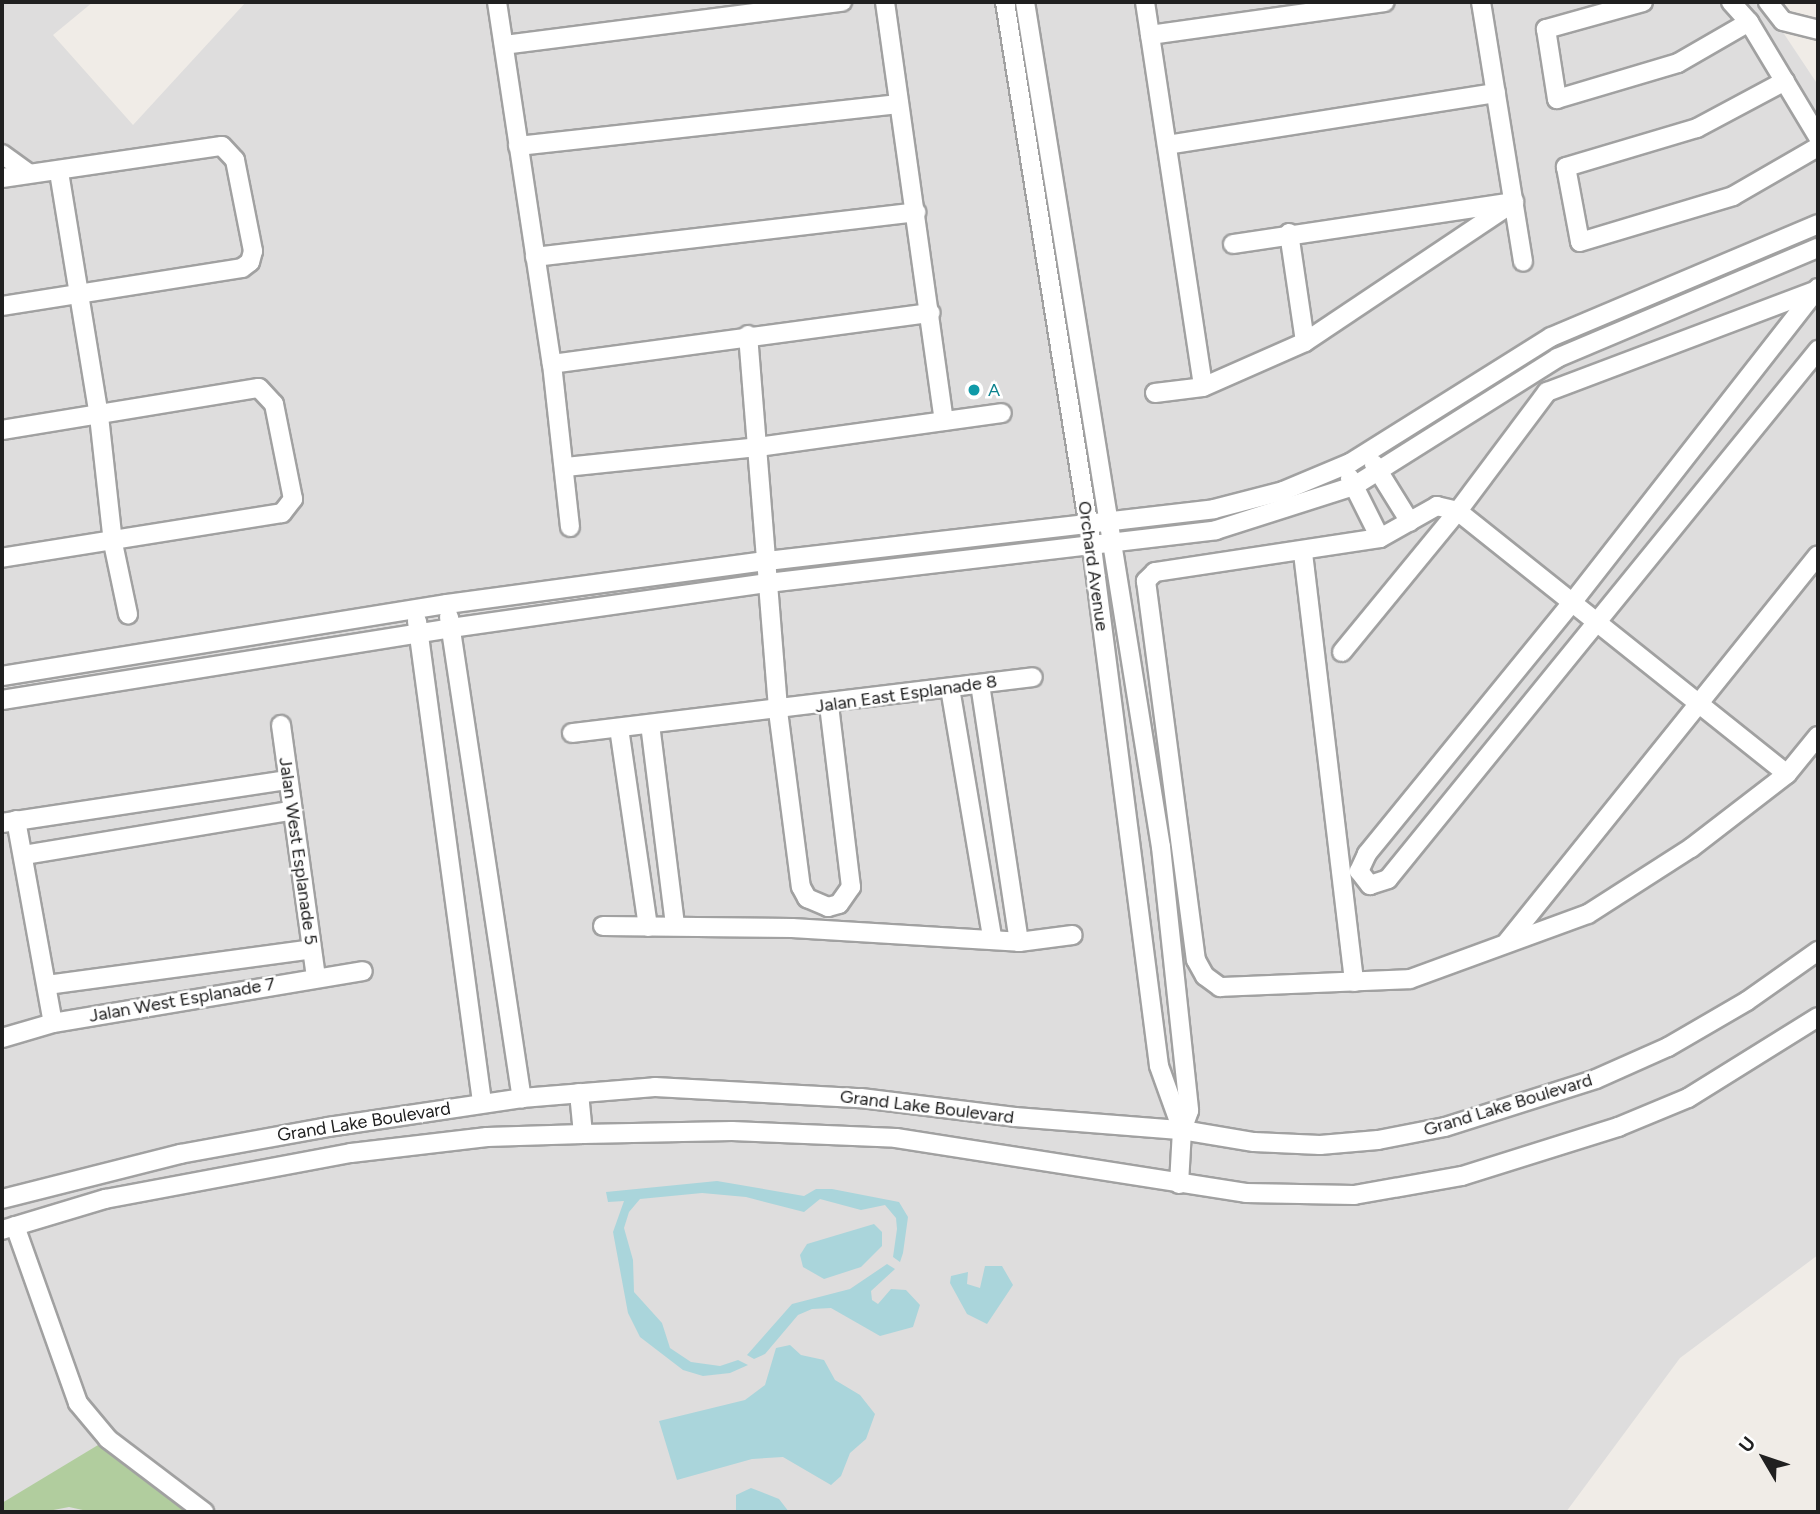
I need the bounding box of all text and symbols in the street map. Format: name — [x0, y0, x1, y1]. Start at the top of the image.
place label: A — [988, 379, 1000, 401]
marker: A — [966, 382, 982, 398]
street label: Orchard Avenue — [1073, 500, 1113, 632]
street label: Jalan East Esplanade 8 — [814, 671, 998, 717]
street label: Jalan West Esplanade 5 — [274, 756, 322, 946]
street label: Jalan West Esplanade 7 — [87, 973, 277, 1027]
street label: Grand Lake Boulevard — [1421, 1069, 1595, 1141]
street label: Grand Lake Boulevard — [839, 1086, 1015, 1128]
street label: Grand Lake Boulevard — [276, 1098, 452, 1146]
north arrow — [1729, 1423, 1799, 1493]
text: U — [1734, 1432, 1760, 1457]

